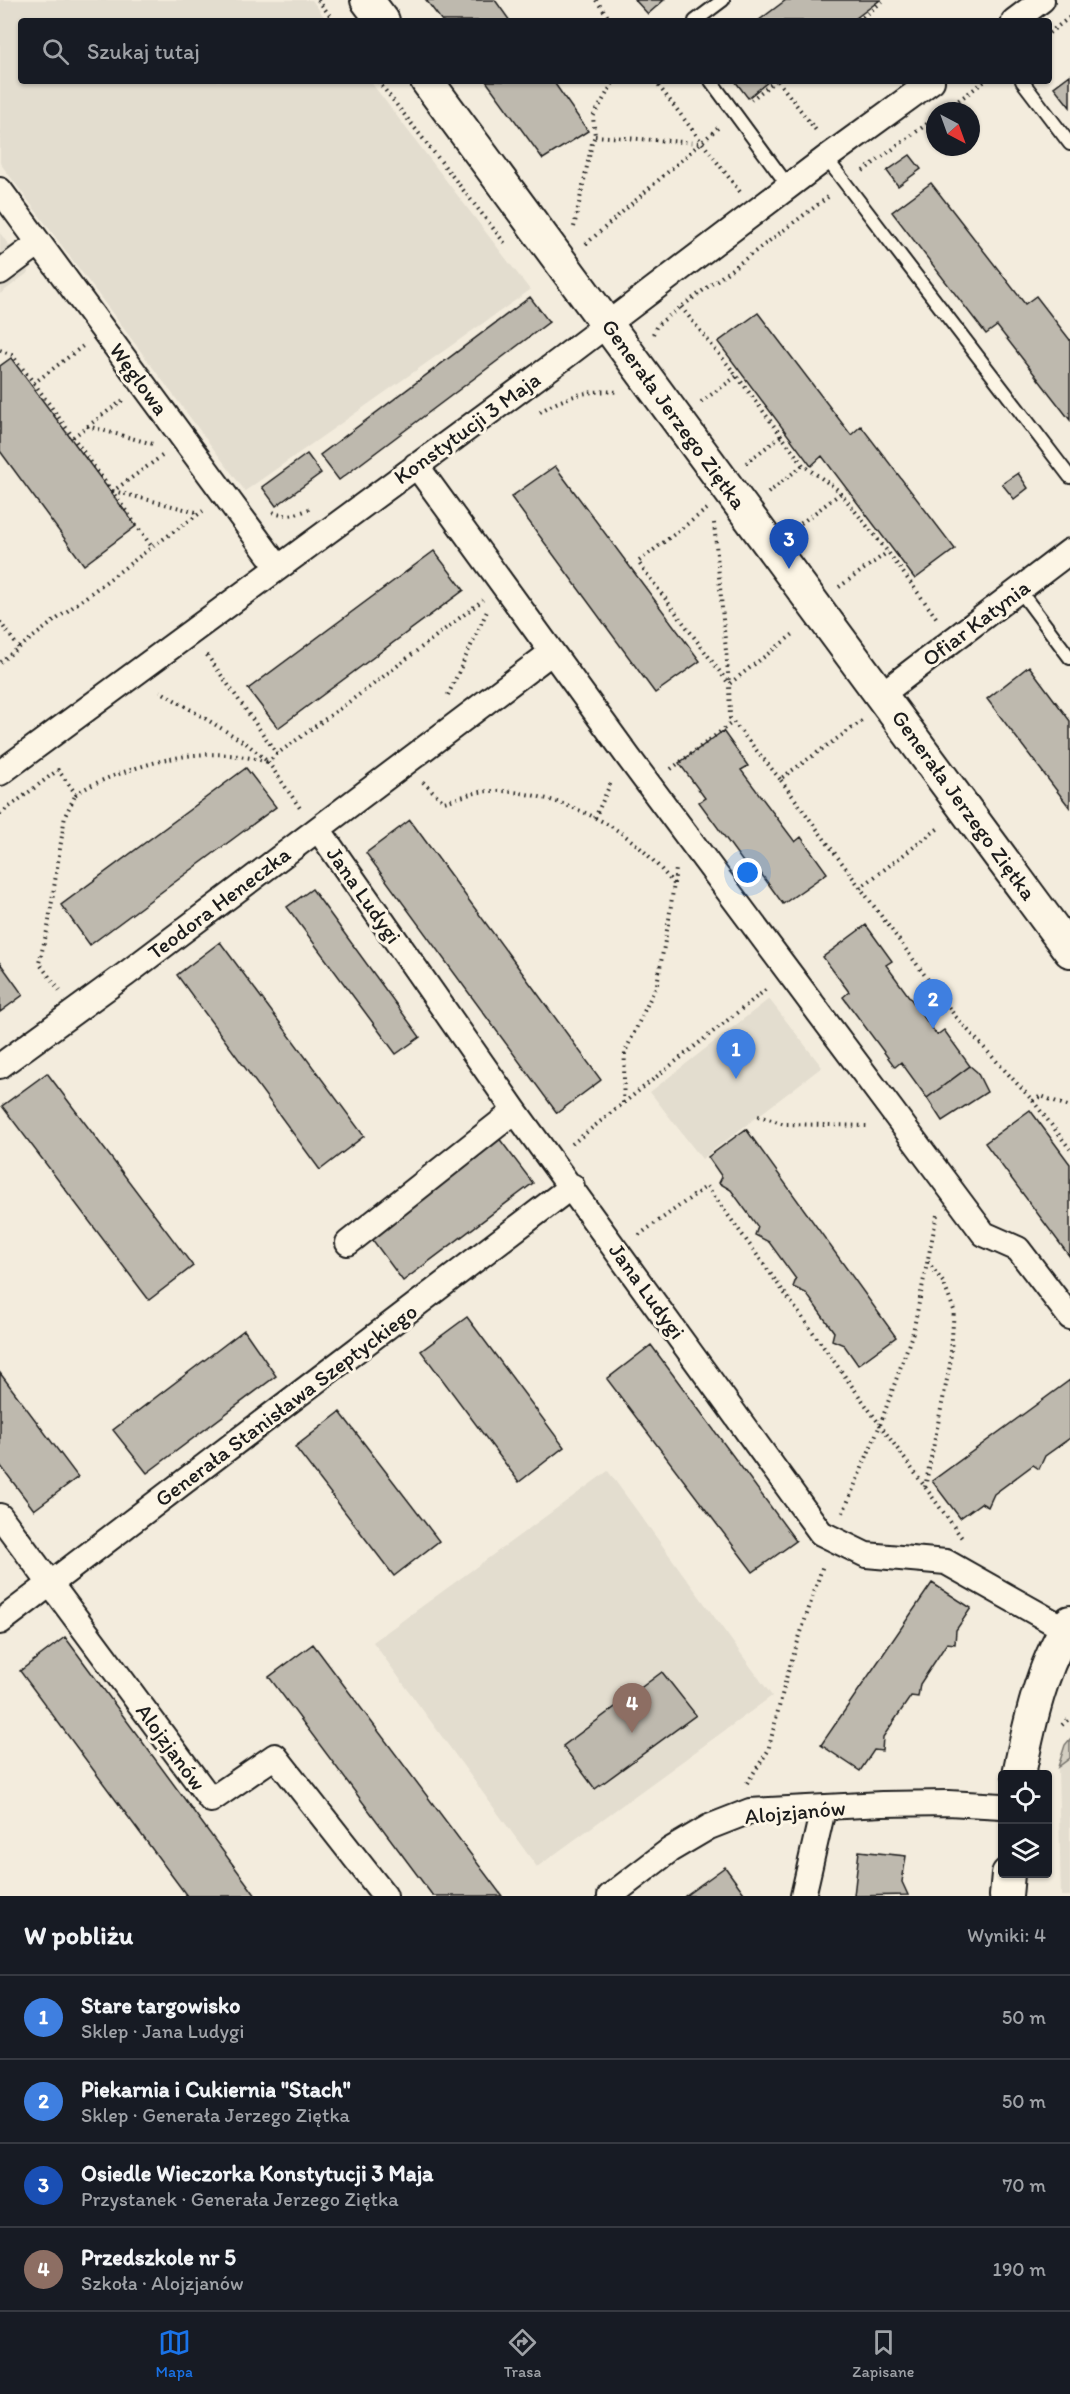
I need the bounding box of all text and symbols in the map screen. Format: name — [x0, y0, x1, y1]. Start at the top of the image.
search box — [18, 18, 1052, 84]
icon: search — [39, 35, 72, 68]
text: Szukaj tutaj — [87, 38, 200, 65]
north arrow — [926, 102, 980, 156]
street label: Generała Jerzego Ziętka — [596, 314, 752, 515]
street label: Węglowa — [104, 337, 174, 421]
street label: Konstytucji 3 Maja — [388, 366, 546, 490]
pin: 3 — [770, 520, 808, 569]
street label: Ofiar Katynia — [917, 573, 1036, 672]
street label: Generała Jerzego Ziętka — [886, 705, 1042, 906]
street label: Teodora Heneczka — [142, 840, 296, 965]
street label: Jana Ludygi — [321, 841, 407, 949]
your location — [733, 858, 762, 887]
pin: 2 — [914, 980, 952, 1029]
pin: 1 — [716, 1030, 756, 1079]
street label: Jana Ludygi — [603, 1238, 691, 1344]
street label: Generała Stanisława Szeptyckiego — [150, 1298, 422, 1512]
pin: 4 — [612, 1684, 652, 1733]
street label: Alojzjanów — [130, 1698, 212, 1796]
map controls — [998, 1770, 1052, 1878]
button: locate — [998, 1770, 1052, 1824]
street label: Alojzjanów — [743, 1794, 847, 1830]
button: layers — [998, 1824, 1052, 1878]
text: W pobliżu — [24, 1919, 133, 1951]
text: Wyniki: 4 — [967, 1923, 1046, 1947]
text: Stare targowisko — [81, 1992, 240, 2019]
text: 1 — [39, 2005, 48, 2029]
text: 50 m — [1002, 2005, 1046, 2029]
text: Sklep · Jana Ludygi — [81, 2019, 244, 2043]
text: Piekarnia i Cukiernia "Stach" — [81, 2076, 351, 2103]
text: 2 — [38, 2089, 49, 2113]
text: 50 m — [1002, 2089, 1046, 2113]
text: Sklep · Generała Jerzego Ziętka — [81, 2103, 350, 2127]
text: Osiedle Wieczorka Konstytucji 3 Maja — [81, 2160, 434, 2187]
text: 3 — [38, 2173, 49, 2197]
text: 70 m — [1002, 2173, 1046, 2197]
text: Przystanek · Generała Jerzego Ziętka — [81, 2187, 399, 2211]
text: Przedszkole nr 5 — [81, 2244, 236, 2271]
text: 4 — [37, 2257, 50, 2281]
text: 190 m — [993, 2257, 1046, 2281]
text: Szkoła · Alojzjanów — [81, 2271, 244, 2295]
tab: Mapa — [156, 2326, 193, 2381]
tab: Trasa — [504, 2326, 541, 2381]
tab: Zapisane — [852, 2326, 914, 2381]

